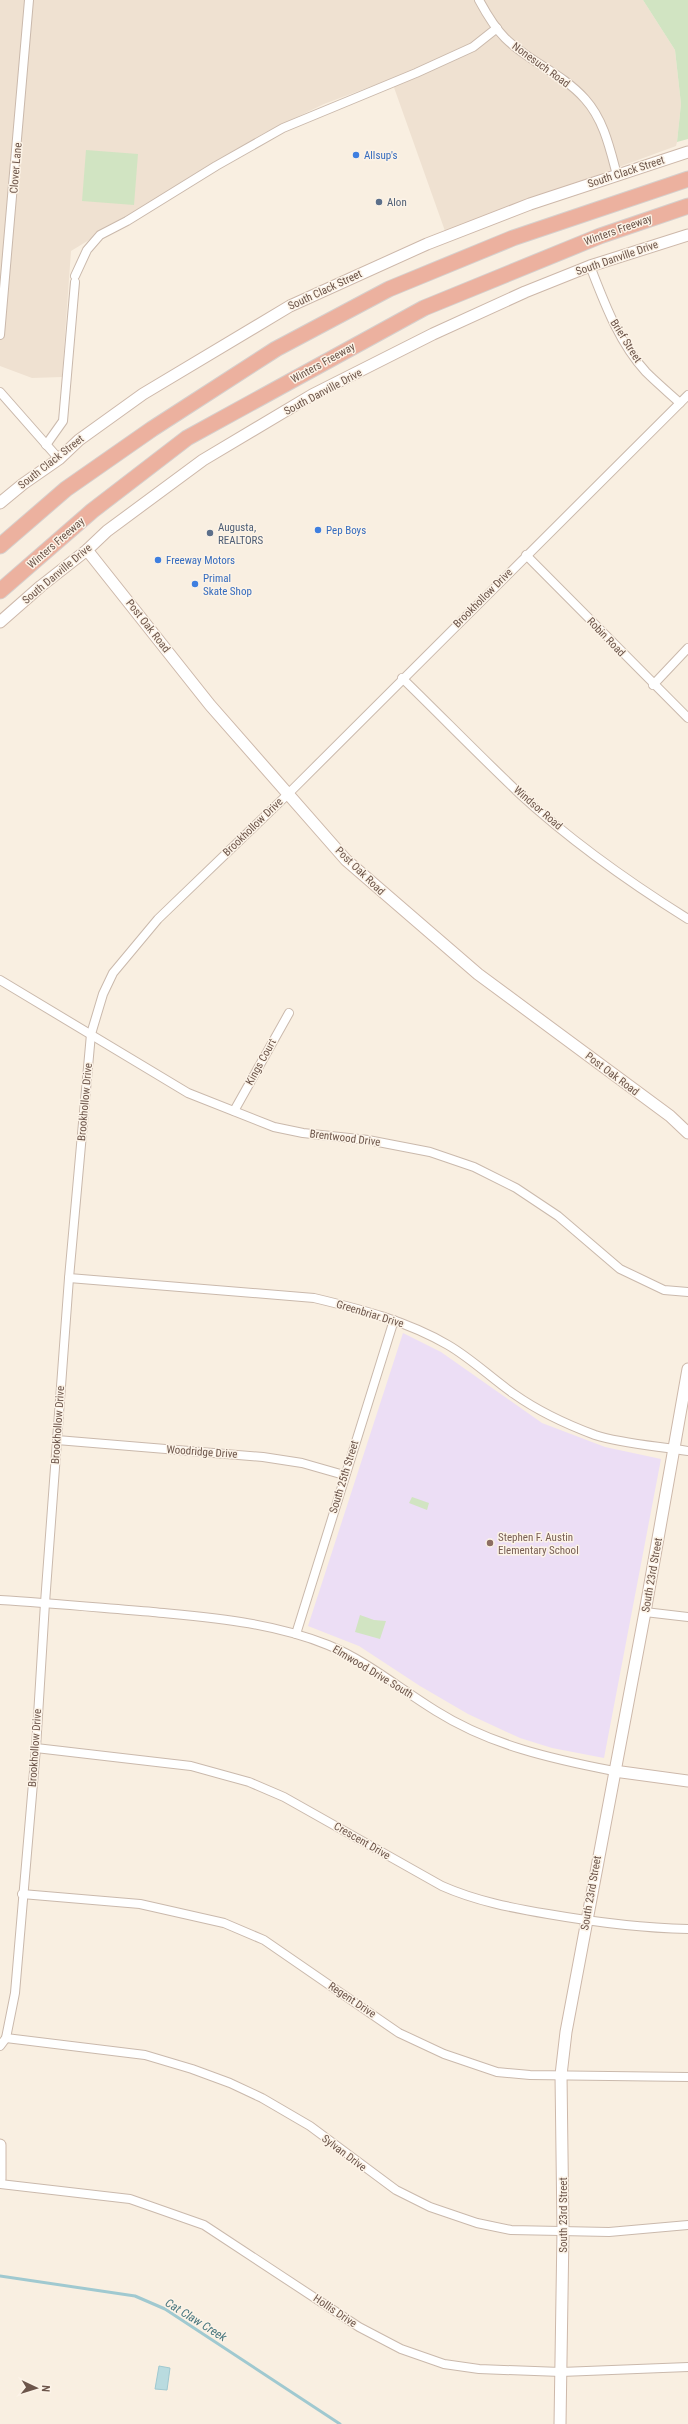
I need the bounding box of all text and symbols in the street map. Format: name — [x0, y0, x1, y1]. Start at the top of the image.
street label: Nonesuch Road — [510, 40, 572, 90]
street label: Clover Lane — [7, 142, 25, 194]
place label: Allsup's — [364, 149, 398, 162]
marker: Allsup's — [351, 150, 361, 160]
street label: South Clack Street — [586, 153, 666, 191]
place label: Alon — [387, 196, 407, 209]
marker: Alon — [374, 197, 384, 207]
street label: Winters Freeway — [582, 212, 654, 248]
street label: South Danville Drive — [574, 238, 660, 278]
street label: South Clack Street — [286, 267, 364, 313]
street label: Brief Street — [608, 317, 644, 365]
street label: Winters Freeway — [289, 340, 358, 386]
street label: South Danville Drive — [282, 366, 364, 418]
street label: South Clack Street — [15, 432, 87, 492]
street label: Winters Freeway — [25, 514, 87, 571]
place label: Augusta, REALTORS — [218, 521, 263, 547]
place label: Pep Boys — [326, 524, 366, 537]
marker: Pep Boys — [313, 525, 323, 535]
marker: Augusta, REALTORS — [205, 528, 215, 538]
street label: South Danville Drive — [20, 541, 94, 607]
place label: Freeway Motors — [166, 554, 235, 567]
marker: Freeway Motors — [153, 555, 163, 565]
street label: Brookhollow Drive — [451, 566, 515, 630]
place label: Primal Skate Shop — [203, 572, 252, 598]
marker: Primal Skate Shop — [190, 579, 200, 589]
street label: Post Oak Road — [123, 597, 173, 655]
street label: Robin Road — [584, 615, 628, 659]
street label: Windsor Road — [511, 783, 565, 833]
street label: Brookhollow Drive — [220, 795, 286, 859]
street label: Post Oak Road — [333, 844, 387, 898]
street label: Kings Court — [243, 1037, 279, 1087]
street label: Post Oak Road — [583, 1050, 641, 1098]
street label: Brookhollow Drive — [75, 1062, 95, 1142]
street label: Brentwood Drive — [309, 1127, 381, 1149]
street label: Greenbriar Drive — [335, 1298, 405, 1330]
street label: Brookhollow Drive — [49, 1386, 67, 1464]
street label: South 25th Street — [327, 1439, 361, 1515]
street label: Woodridge Drive — [166, 1443, 238, 1461]
place label: Stephen F. Austin Elementary School — [498, 1531, 579, 1557]
street label: South 23rd Street — [639, 1537, 665, 1613]
marker: Stephen F. Austin Elementary School — [485, 1538, 495, 1548]
street label: Elmwood Drive South — [330, 1643, 416, 1701]
street label: Brookhollow Drive — [26, 1709, 44, 1787]
street label: Crescent Drive — [331, 1820, 393, 1862]
street label: South 23rd Street — [578, 1855, 604, 1931]
street label: Regent Drive — [326, 1979, 378, 2021]
street label: Sylvan Drive — [319, 2132, 369, 2174]
street label: South 23rd Street — [557, 2177, 570, 2253]
street label: Hollis Drive — [311, 2292, 359, 2330]
water label: Cat Claw Creek — [163, 2296, 230, 2345]
north arrow — [16, 2368, 56, 2408]
text: N — [39, 2385, 52, 2393]

